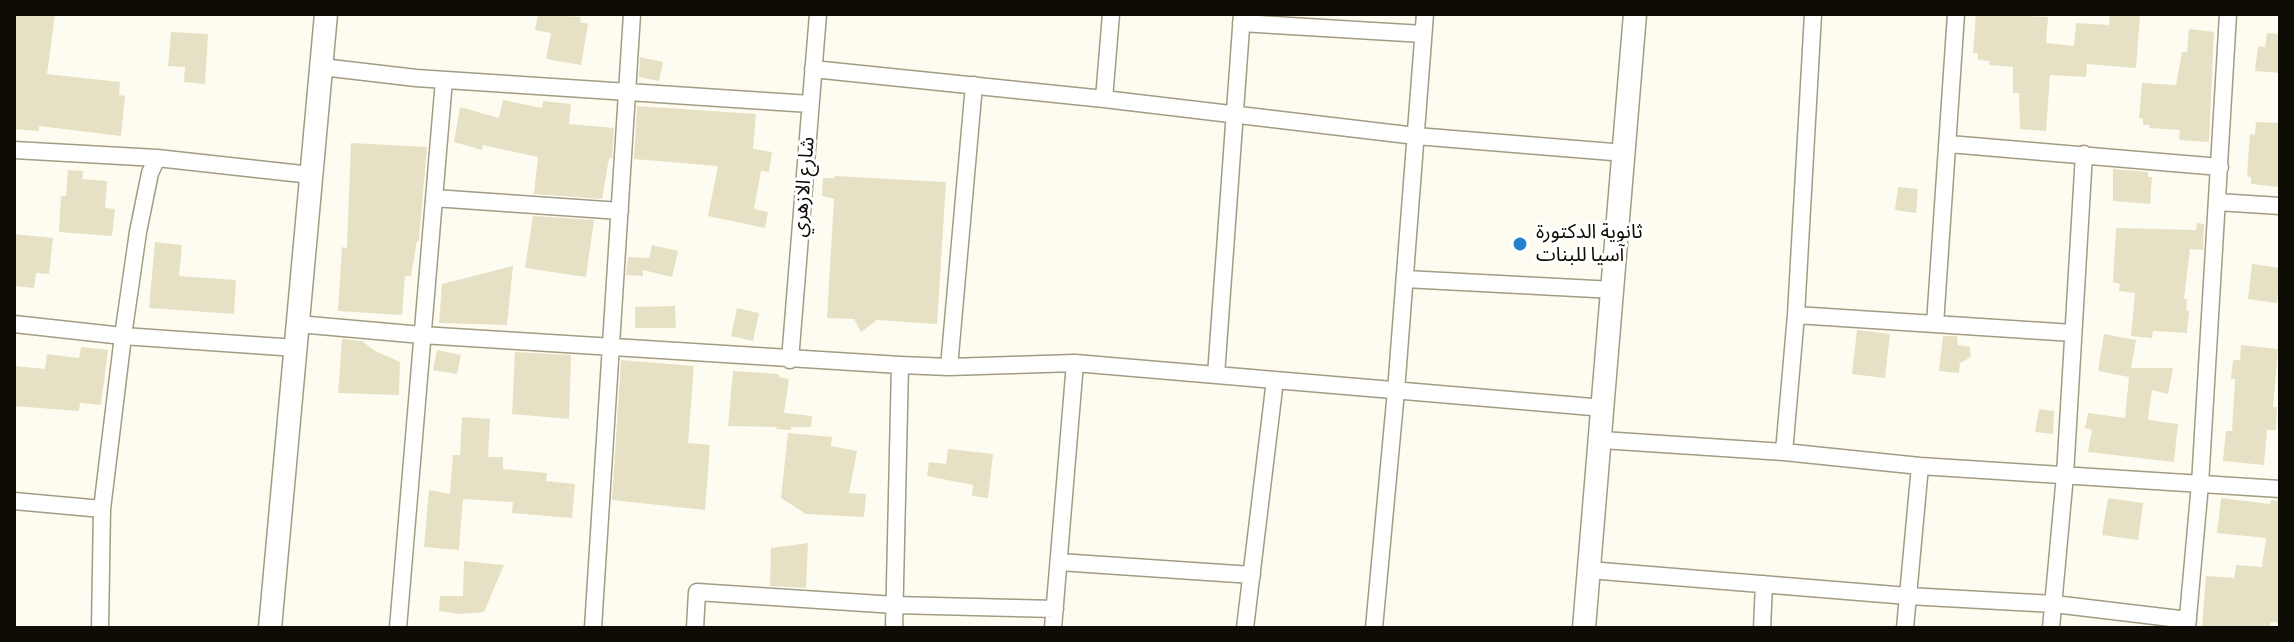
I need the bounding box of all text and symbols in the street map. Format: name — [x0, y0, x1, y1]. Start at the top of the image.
street label: شارع الازهري — [788, 136, 820, 238]
place label: ثانوية الدكتورة آسيا للبنات — [1536, 220, 1643, 267]
marker: ثانوية الدكتورة آسيا للبنات — [1511, 235, 1529, 253]

